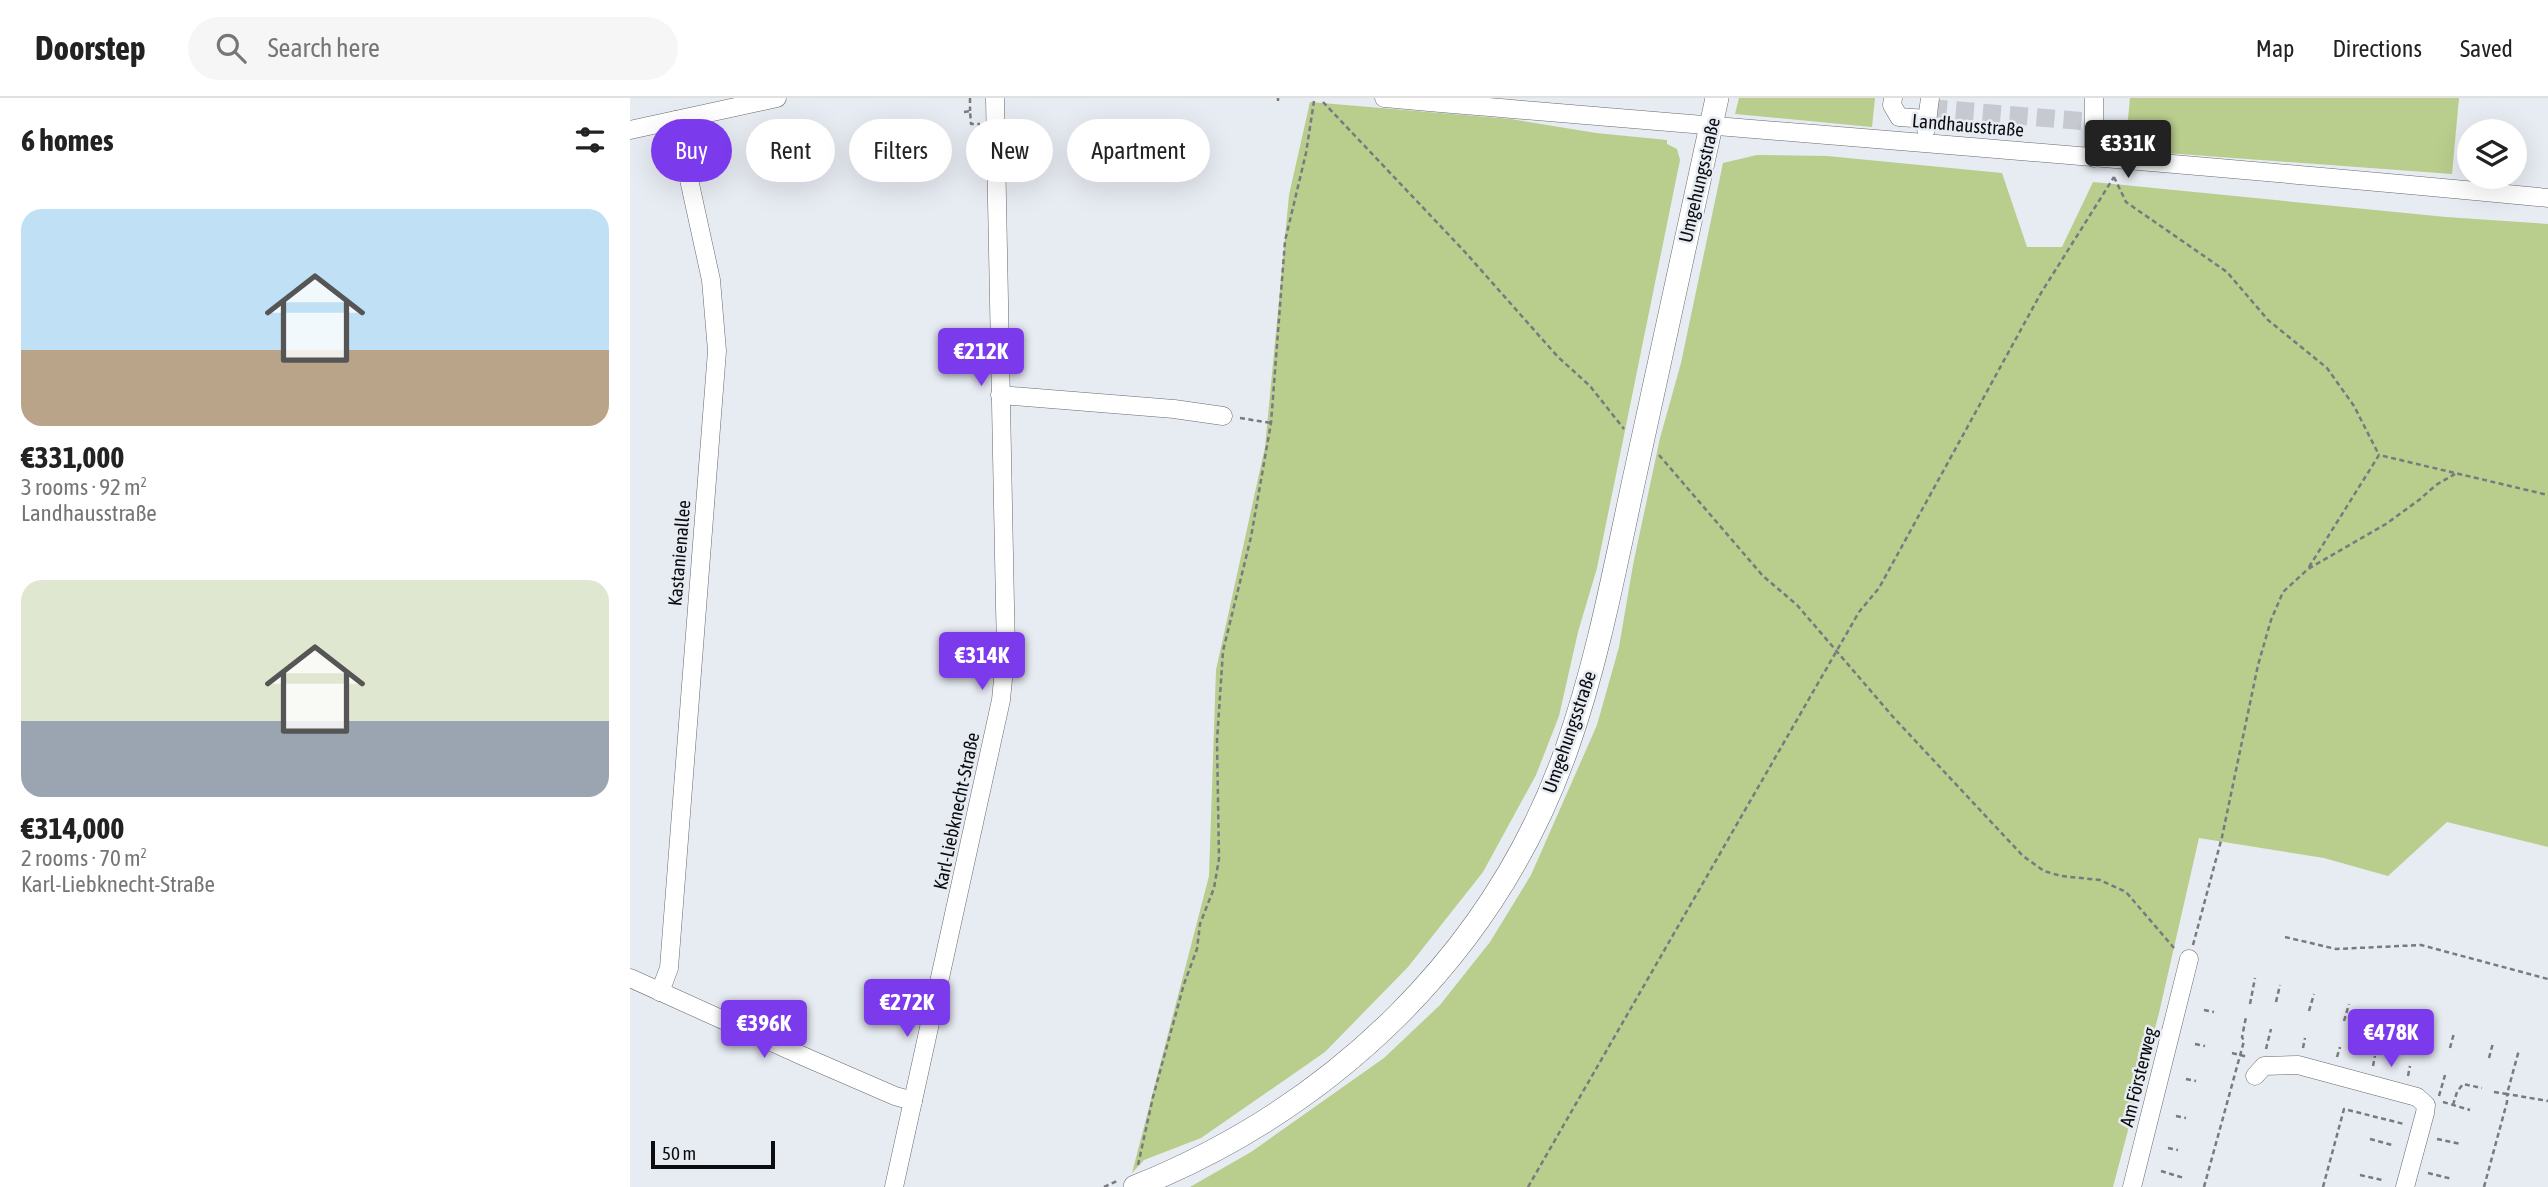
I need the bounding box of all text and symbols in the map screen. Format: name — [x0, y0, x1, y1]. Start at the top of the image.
search box — [188, 17, 678, 80]
text: Doorstep — [35, 29, 146, 67]
icon: search — [212, 29, 250, 67]
text: Search here — [268, 33, 380, 63]
text: Map — [2256, 35, 2294, 62]
text: Directions — [2332, 35, 2422, 62]
text: Saved — [2460, 35, 2513, 62]
street label: Landhausstraße — [1911, 109, 2025, 141]
street label: Umgehungsstraße — [1674, 115, 1724, 245]
chip: Buy — [651, 119, 732, 182]
chip: Rent — [746, 119, 835, 182]
chip: Filters — [849, 119, 952, 182]
chip: New — [966, 119, 1053, 182]
chip: Apartment — [1067, 119, 1210, 182]
map controls — [2457, 119, 2527, 189]
button: layers — [2457, 119, 2527, 189]
pin: €331K — [2079, 120, 2177, 180]
icon: filters — [571, 121, 609, 159]
text: 6 homes — [21, 123, 114, 157]
text: €331K — [2101, 130, 2155, 156]
icon: home — [252, 255, 378, 381]
pin: €212K — [932, 328, 1030, 388]
text: €212K — [954, 338, 1008, 364]
text: €331,000 — [21, 440, 124, 474]
text: 3 rooms · 92 m² — [21, 474, 147, 500]
street label: Kastanienallee — [663, 499, 695, 607]
text: Landhausstraße — [21, 500, 157, 526]
icon: home — [252, 626, 378, 752]
pin: €314K — [933, 632, 1031, 692]
text: €314K — [955, 642, 1009, 668]
street label: Umgehungsstraße — [1538, 668, 1600, 796]
street label: Karl-Liebknecht-Straße — [929, 730, 983, 892]
text: €314,000 — [21, 811, 124, 845]
text: 2 rooms · 70 m² — [21, 845, 147, 871]
text: Karl-Liebknecht-Straße — [21, 871, 215, 897]
pin: €272K — [858, 979, 956, 1039]
text: €272K — [880, 989, 934, 1015]
pin: €396K — [715, 1000, 813, 1060]
text: €396K — [737, 1010, 791, 1036]
pin: €478K — [2342, 1010, 2440, 1069]
text: €478K — [2364, 1019, 2418, 1045]
street label: Am Försterweg — [2115, 1024, 2161, 1129]
scale bar — [651, 1138, 775, 1170]
text: 50 m — [662, 1142, 696, 1164]

